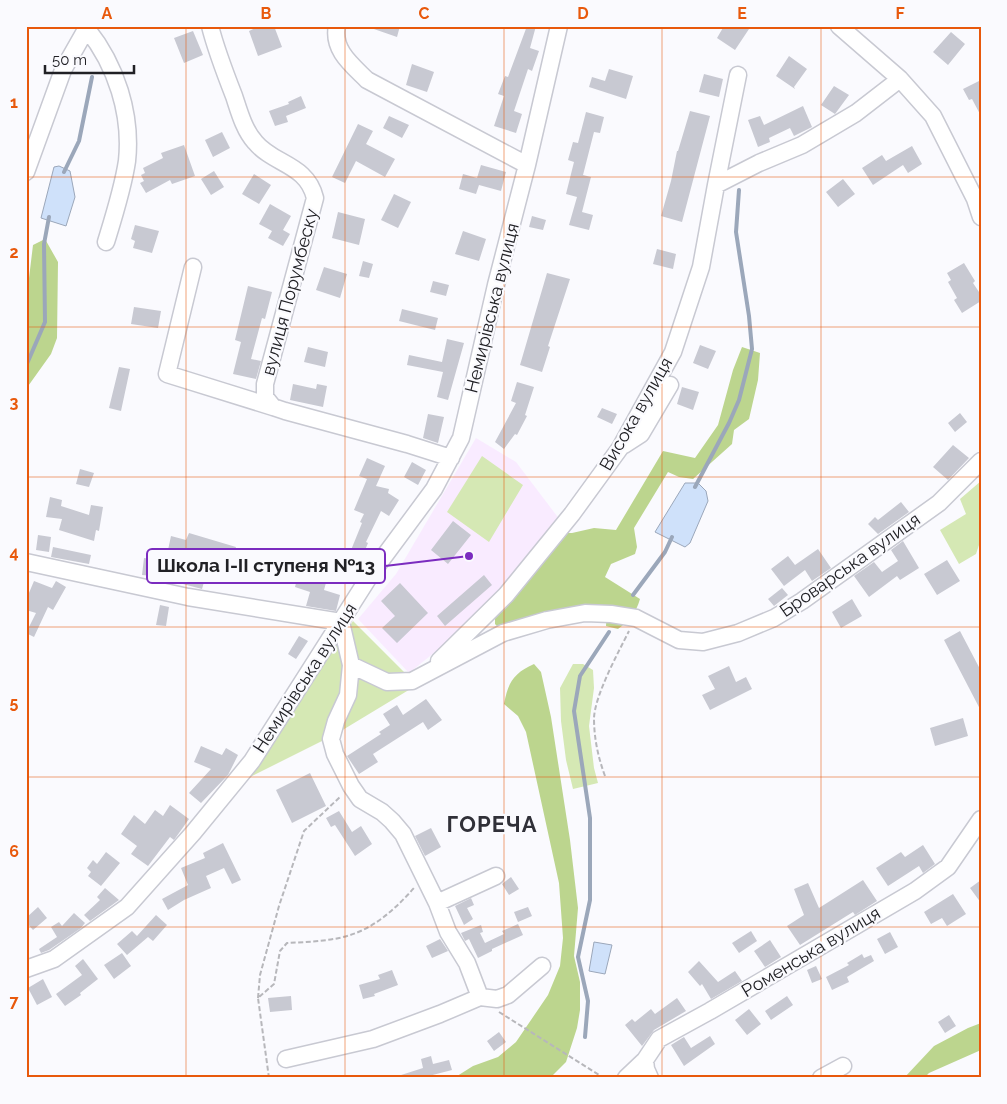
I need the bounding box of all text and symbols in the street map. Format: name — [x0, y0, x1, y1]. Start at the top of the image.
text: A — [102, 4, 113, 23]
text: B — [261, 4, 272, 23]
text: C — [419, 4, 430, 23]
text: D — [577, 4, 589, 23]
text: E — [737, 4, 747, 23]
text: F — [895, 4, 905, 23]
scale bar — [45, 42, 134, 74]
text: 50 m — [52, 51, 87, 69]
text: 1 — [10, 93, 18, 112]
street label: вулиця Порумбеску — [257, 206, 322, 378]
street label: Немирівська вулиця — [460, 221, 523, 395]
text: 2 — [9, 243, 19, 262]
street label: Висока вулиця — [595, 354, 676, 474]
text: 3 — [10, 393, 19, 412]
street label: Броварська вулиця — [775, 508, 924, 621]
text: 4 — [9, 543, 19, 562]
callout: Школа I-II ступеня №13 — [147, 549, 385, 583]
text: Школа I-II ступеня №13 — [157, 554, 375, 576]
street label: Немирівська вулиця — [248, 599, 361, 756]
text: 5 — [10, 693, 19, 712]
district label: ГОРЕЧА — [446, 811, 538, 837]
text: 6 — [9, 842, 19, 861]
street label: Роменська вулиця — [738, 902, 884, 1001]
text: 7 — [10, 992, 19, 1011]

